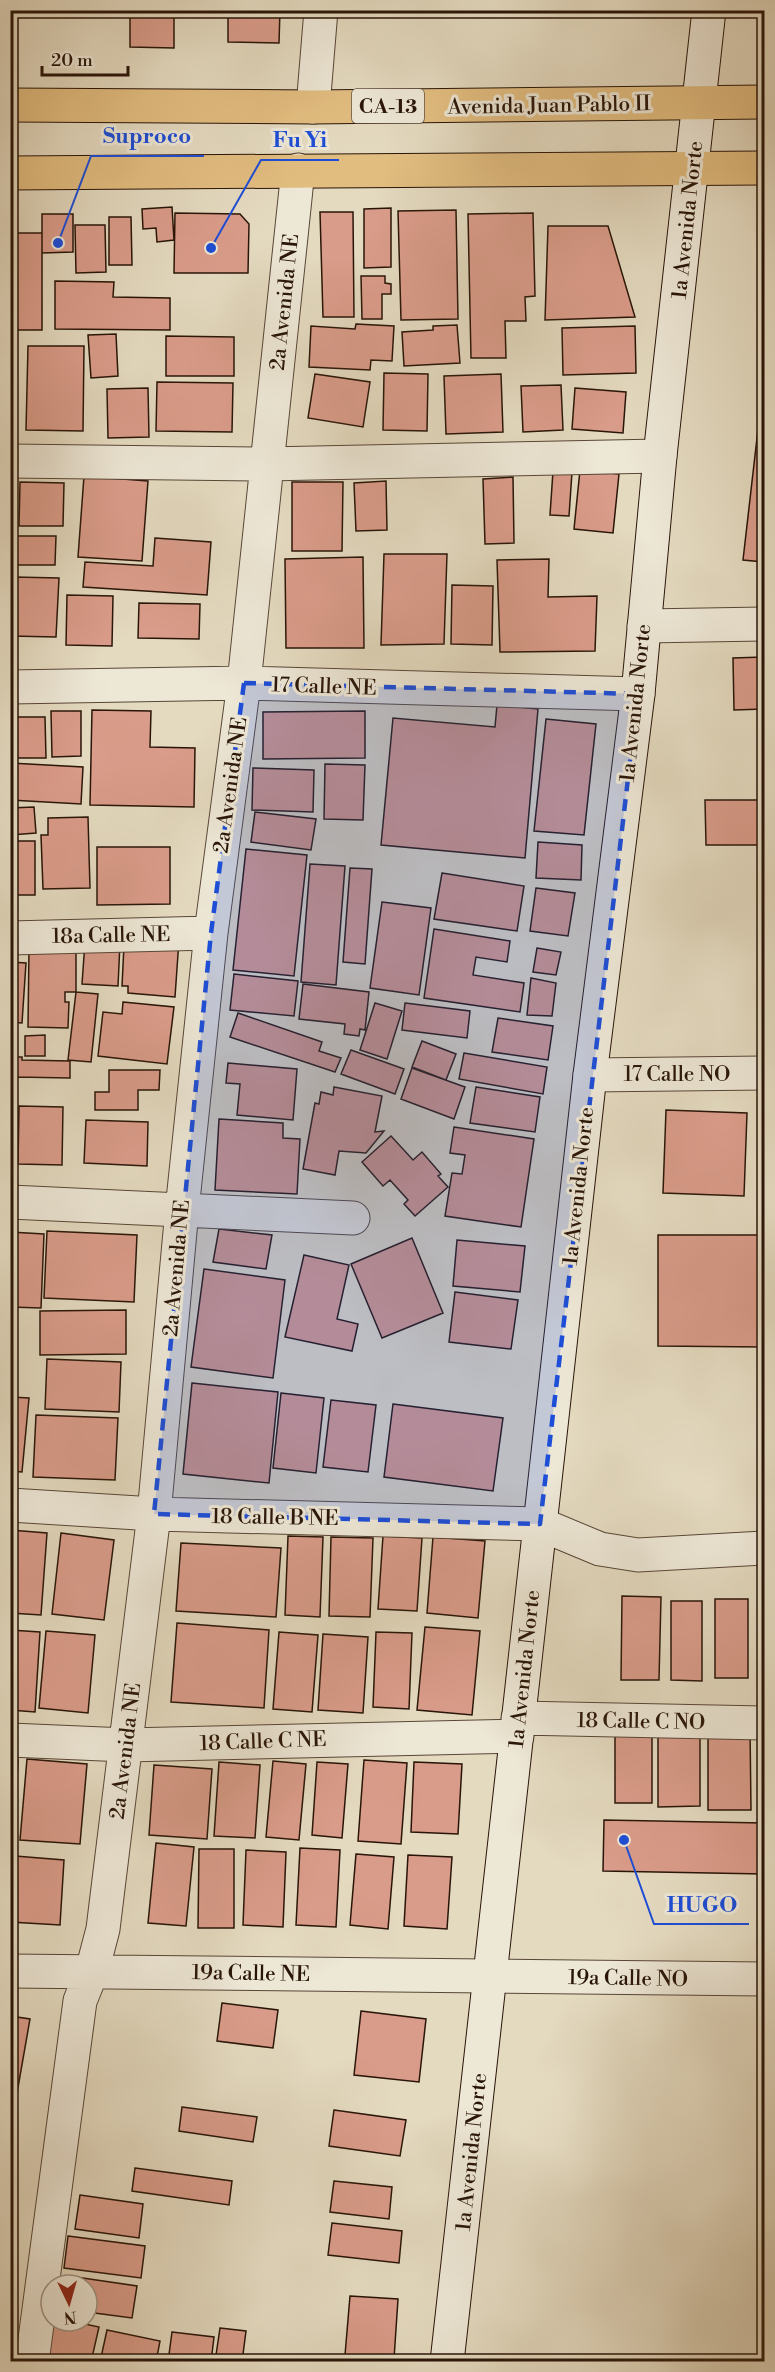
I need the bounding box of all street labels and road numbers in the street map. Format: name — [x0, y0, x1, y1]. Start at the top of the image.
road number: CA-13 — [352, 89, 424, 123]
street label: Avenida Juan Pablo II — [446, 91, 651, 121]
street label: 1a Avenida Norte — [667, 140, 709, 301]
street label: 2a Avenida NE — [265, 232, 305, 372]
street label: 1a Avenida Norte — [615, 623, 657, 784]
street label: 17 Calle NE — [271, 672, 377, 702]
street label: 2a Avenida NE — [209, 715, 253, 855]
street label: 18a Calle NE — [51, 922, 171, 950]
street label: 17 Calle NO — [624, 1062, 731, 1088]
street label: 1a Avenida Norte — [558, 1106, 600, 1267]
street label: 2a Avenida NE — [158, 1198, 196, 1338]
street label: 18 Calle B NE — [211, 1504, 339, 1532]
street label: 1a Avenida Norte — [504, 1589, 546, 1750]
street label: 2a Avenida NE — [105, 1681, 147, 1821]
street label: 18 Calle C NO — [576, 1708, 706, 1736]
street label: 18 Calle C NE — [199, 1727, 327, 1757]
street label: 19a Calle NE — [191, 1960, 310, 1988]
street label: 19a Calle NO — [568, 1965, 688, 1993]
street label: 1a Avenida Norte — [451, 2072, 493, 2233]

